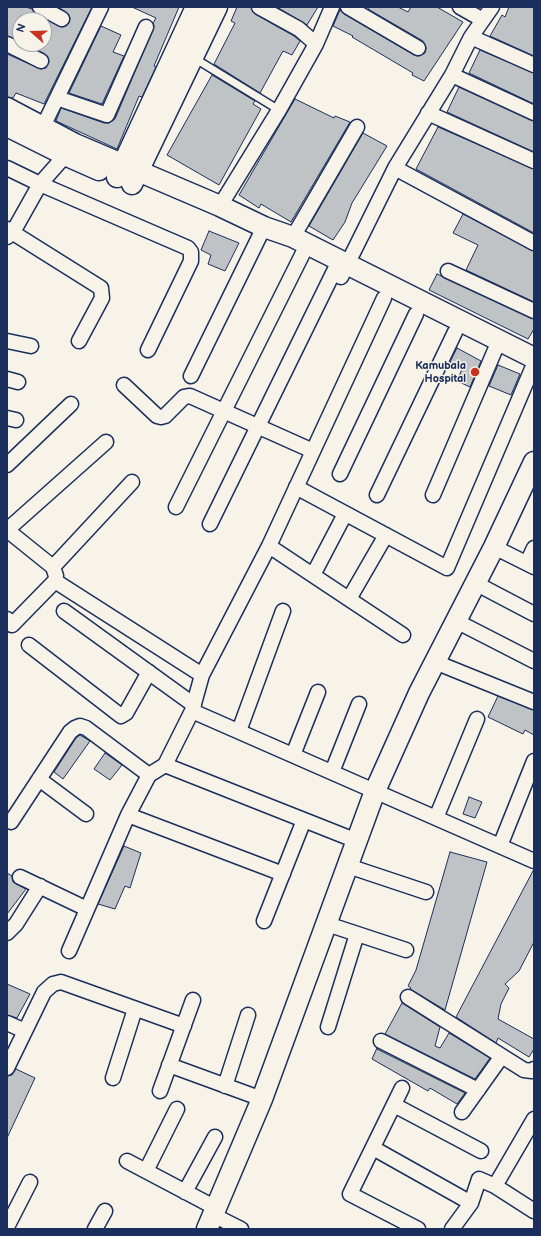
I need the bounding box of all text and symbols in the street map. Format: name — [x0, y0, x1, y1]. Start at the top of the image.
north arrow — [12, 12, 52, 52]
text: N — [14, 22, 29, 34]
place label: Kamubala Hospital — [415, 359, 466, 385]
marker: Kamubala Hospital — [469, 366, 481, 378]

